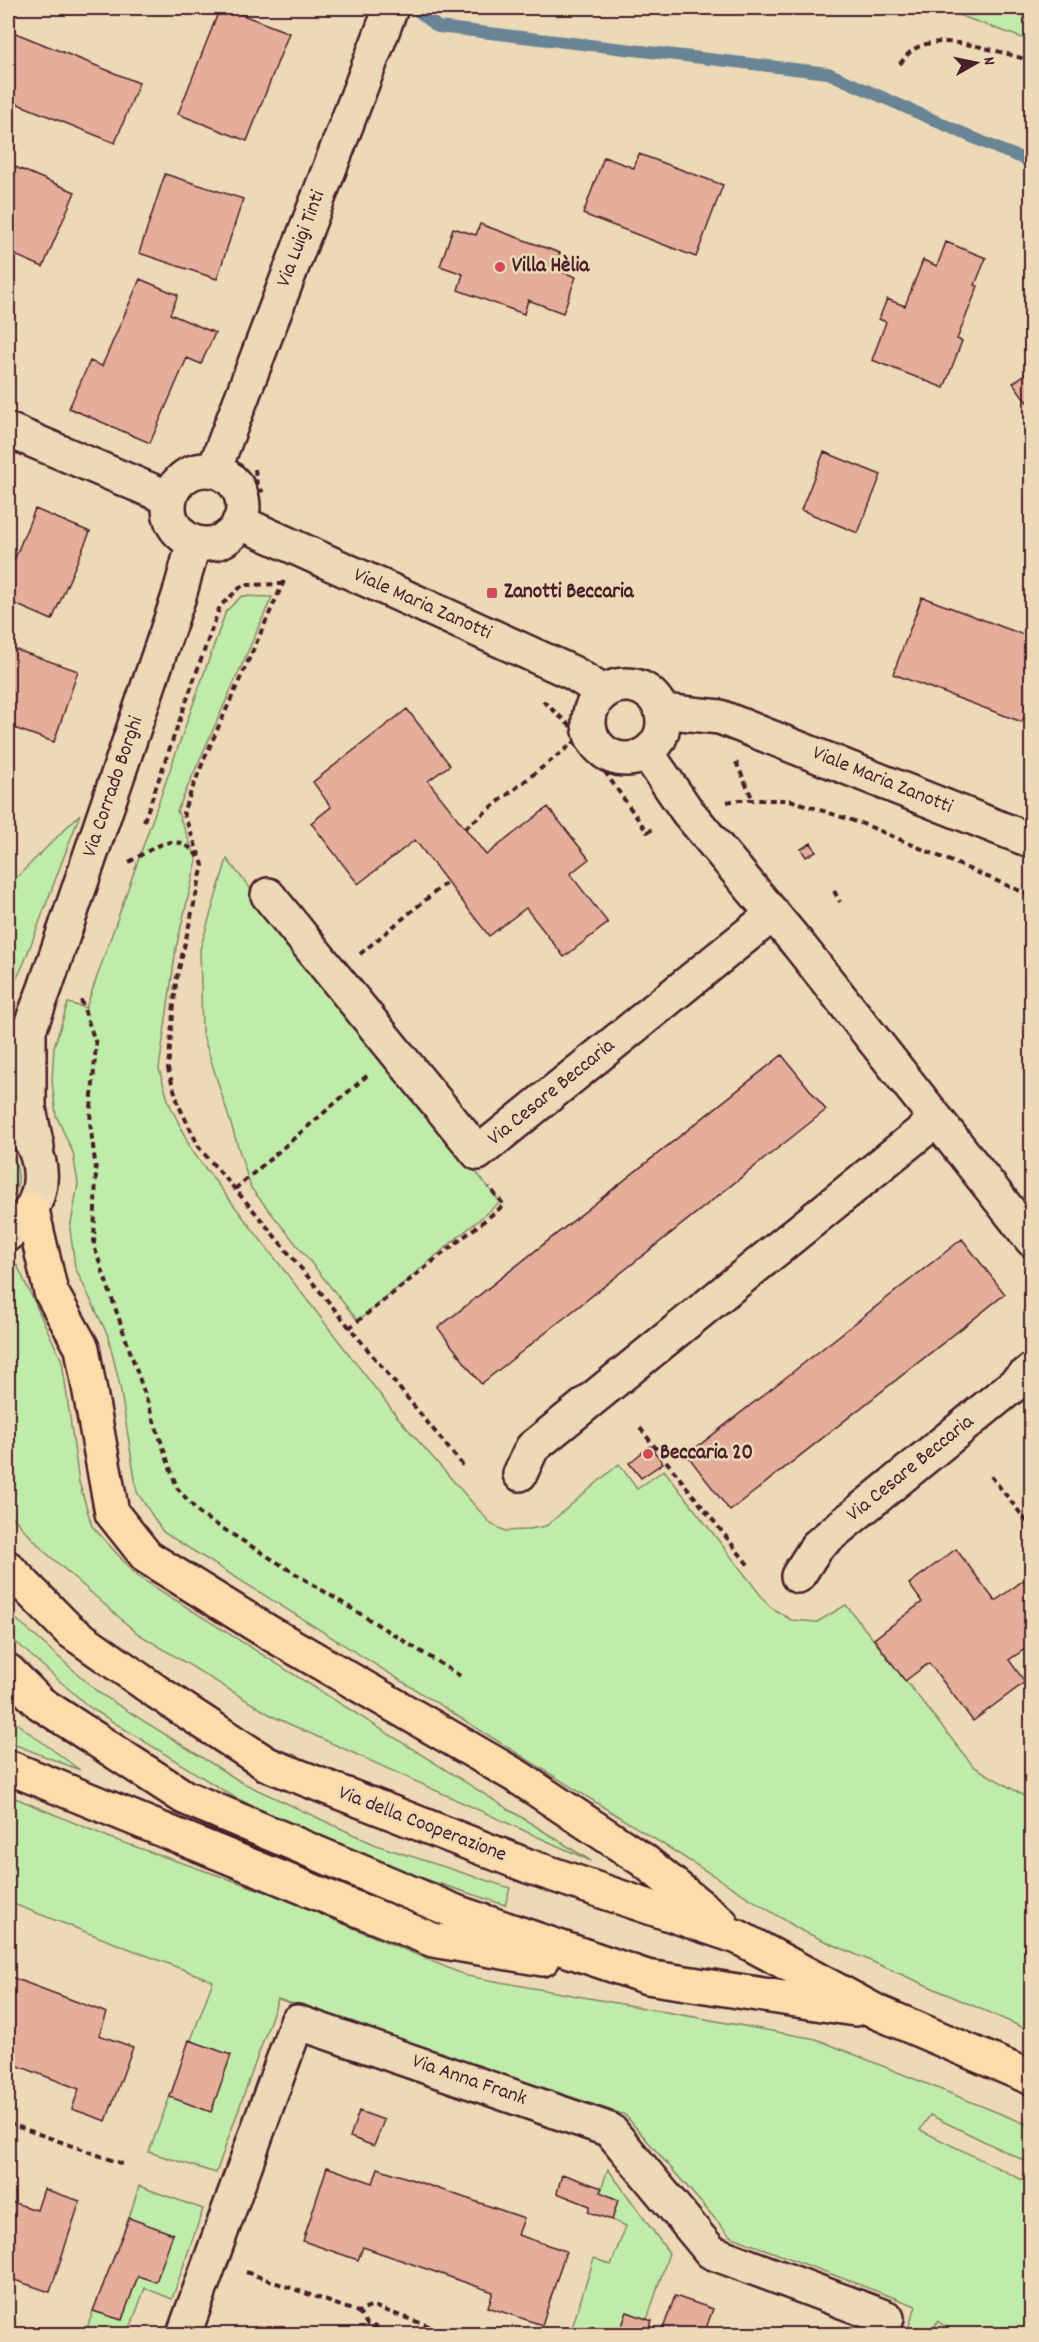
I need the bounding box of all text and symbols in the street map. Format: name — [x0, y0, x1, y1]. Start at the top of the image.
north arrow — [946, 33, 1006, 93]
text: N — [976, 55, 1000, 67]
street label: Via Luigi Tinti — [270, 186, 334, 292]
place label: Villa Hèlia — [512, 252, 590, 282]
marker: Villa Hèlia — [493, 260, 507, 274]
street label: Viale Maria Zanotti — [348, 561, 496, 649]
place label: Zanotti Beccaria — [504, 578, 635, 608]
marker: Zanotti Beccaria — [485, 586, 499, 600]
street label: Via Corrado Borghi — [76, 712, 152, 862]
street label: Viale Maria Zanotti — [807, 739, 957, 823]
street label: Via Cesare Beccaria — [482, 1031, 623, 1154]
street label: Via Cesare Beccaria — [841, 1407, 982, 1530]
place label: Beccaria 20 — [660, 1439, 753, 1469]
marker: Beccaria 20 — [641, 1447, 655, 1461]
street label: Via della Cooperazione — [333, 1779, 511, 1871]
street label: Via Anna Frank — [408, 2047, 530, 2115]

